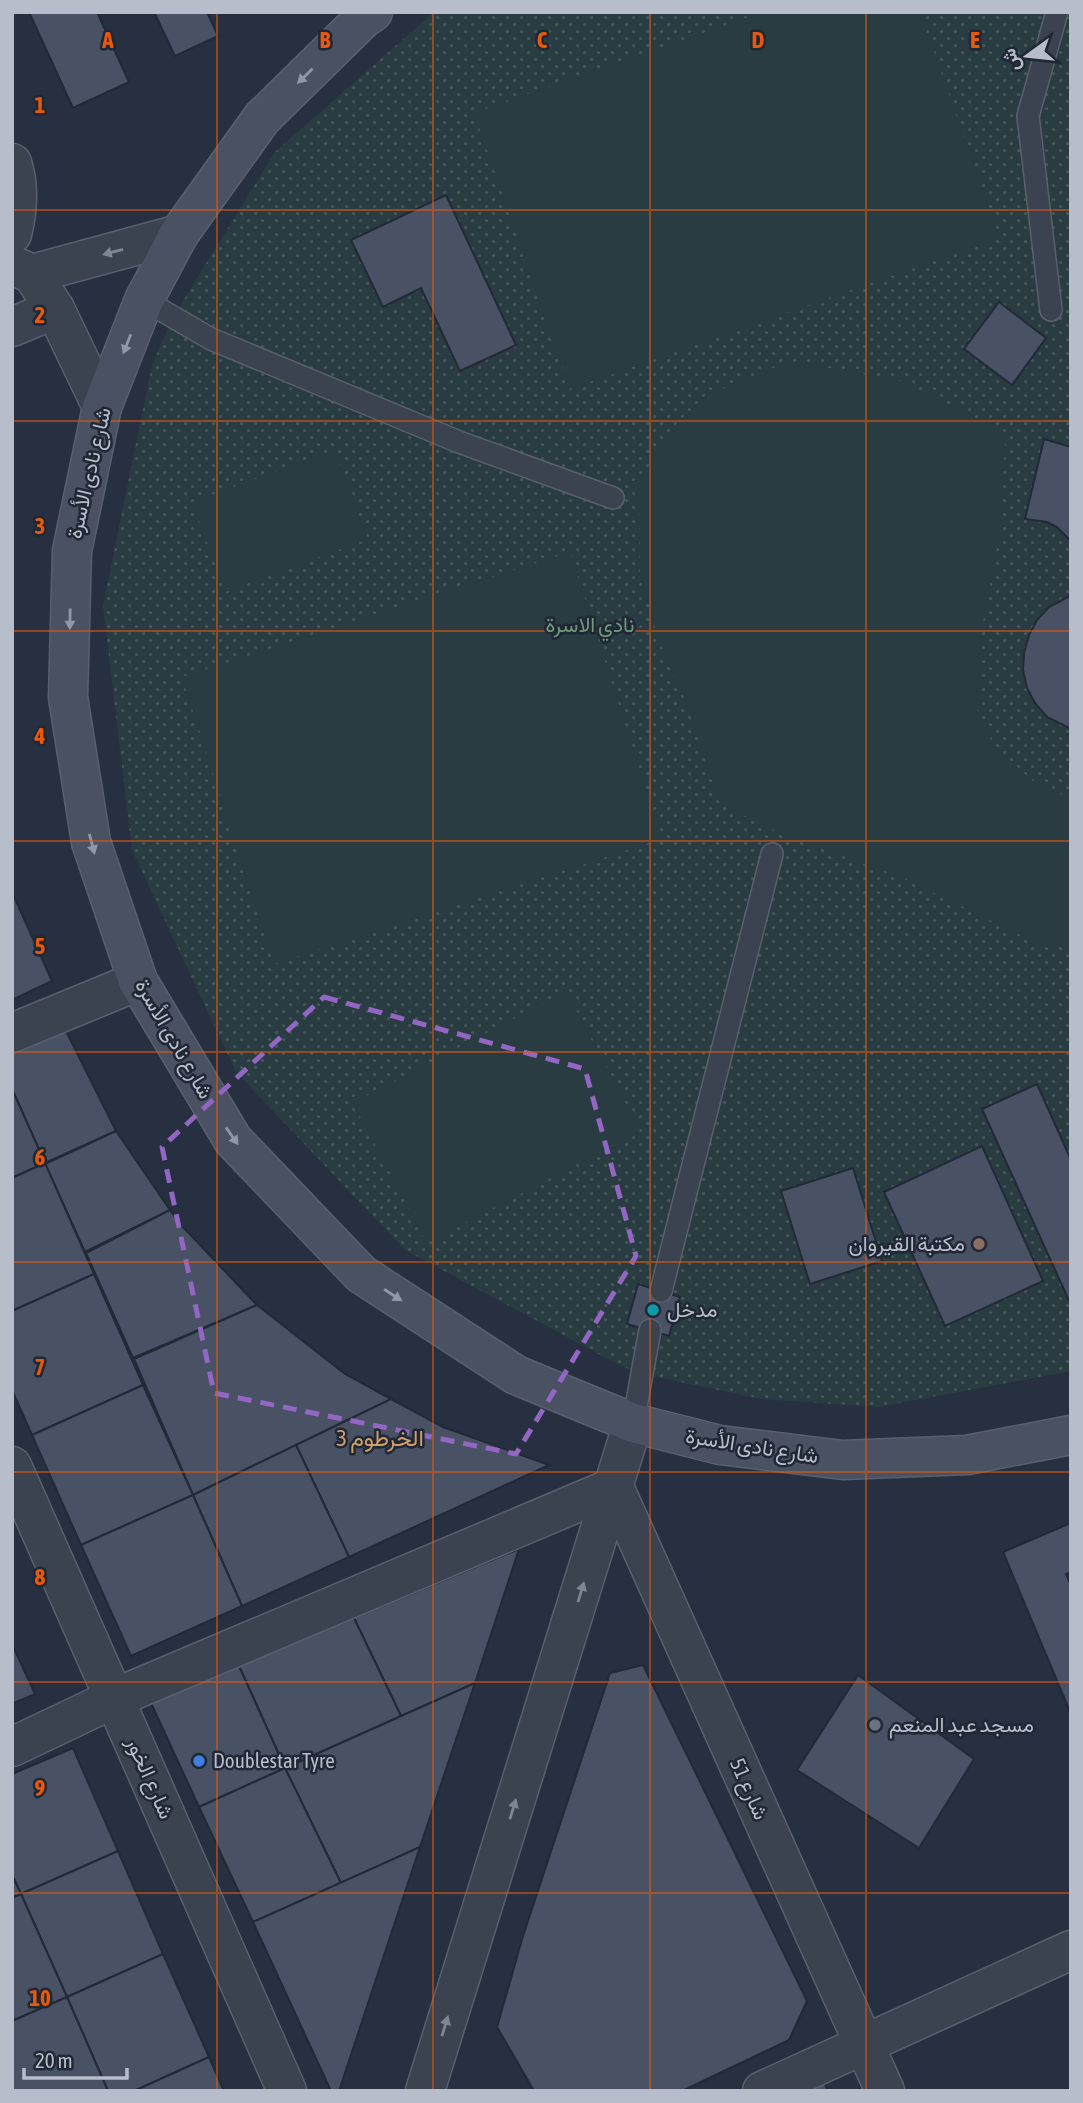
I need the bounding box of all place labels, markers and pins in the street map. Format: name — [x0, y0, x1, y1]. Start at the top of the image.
place label: مكتبة القيروان — [849, 1231, 965, 1257]
marker: مكتبة القيروان — [971, 1236, 987, 1252]
place label: مدخل — [667, 1297, 718, 1322]
marker: مدخل — [645, 1302, 661, 1318]
place label: مسجد عبد المنعم — [889, 1712, 1034, 1739]
marker: مسجد عبد المنعم — [867, 1717, 883, 1733]
place label: Doublestar Tyre — [213, 1748, 335, 1772]
marker: Doublestar Tyre — [191, 1753, 207, 1769]

